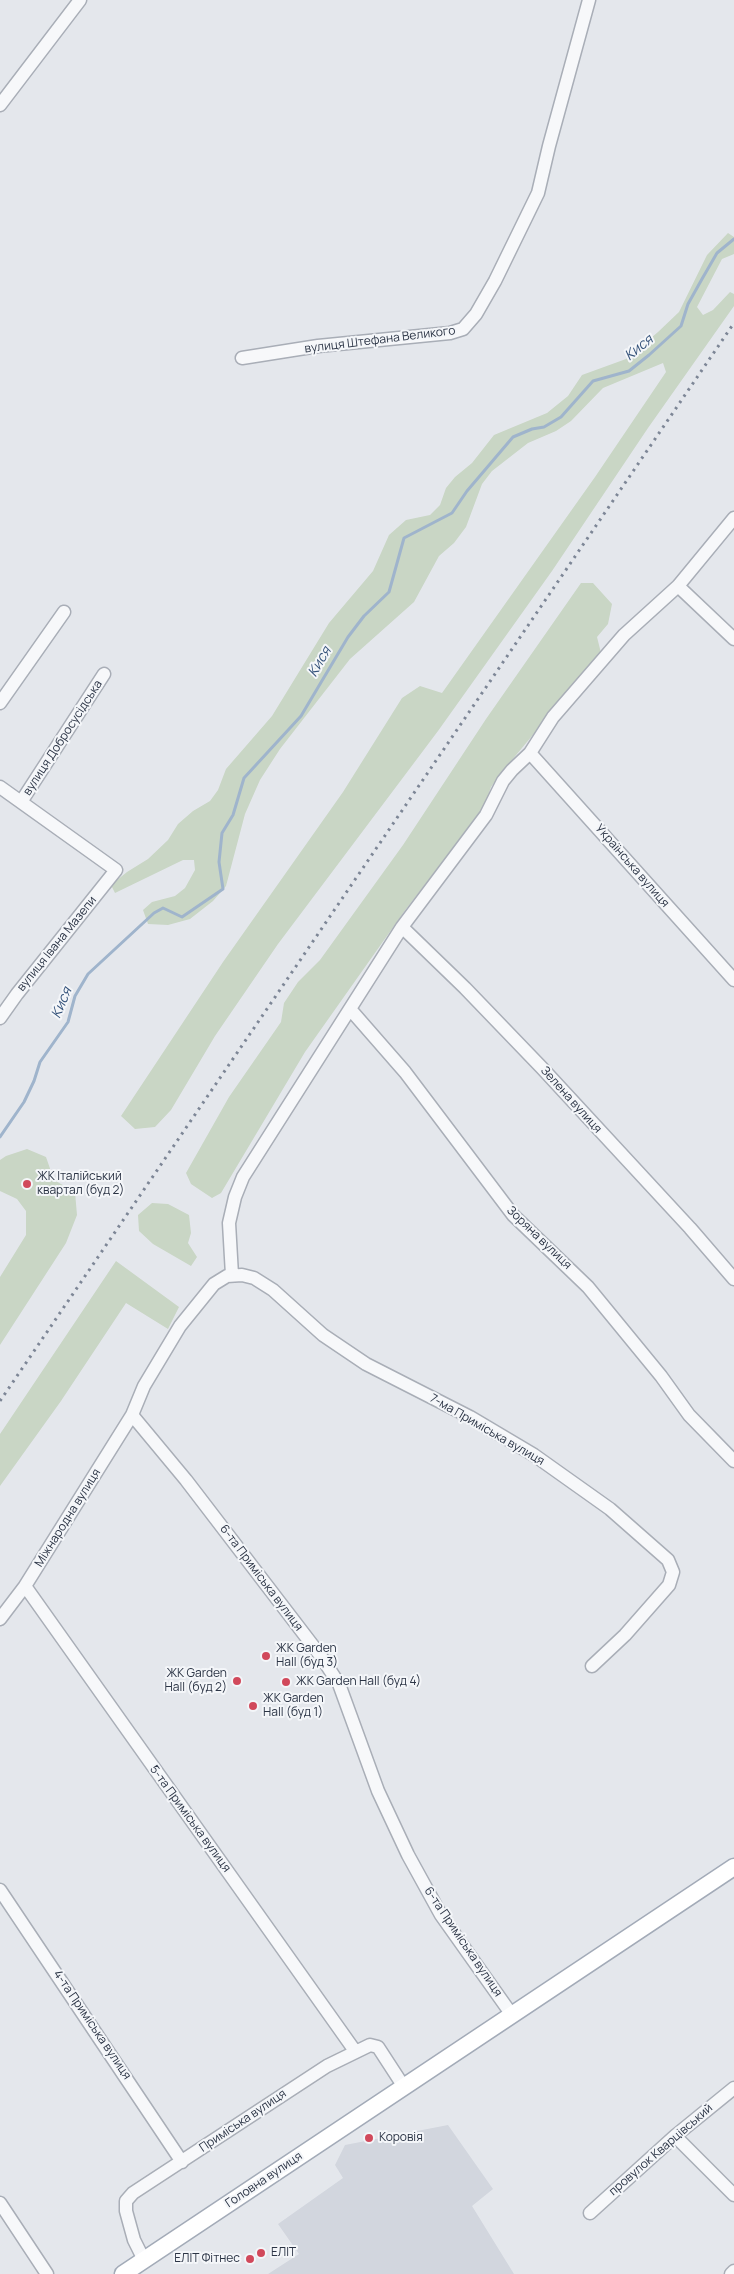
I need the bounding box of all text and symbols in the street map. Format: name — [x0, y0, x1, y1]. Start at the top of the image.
street label: вулиця Штефана Великого — [304, 324, 456, 356]
water label: Кися — [621, 331, 657, 365]
water label: Кися — [305, 644, 335, 680]
street label: вулиця Добросусідська — [20, 678, 106, 798]
street label: Українська вулиця — [592, 821, 672, 911]
street label: вулиця Івана Мазепи — [14, 894, 100, 994]
water label: Кися — [48, 985, 76, 1021]
street label: Зелена вулиця — [537, 1064, 605, 1136]
place label: ЖК Італійський квартал (буд 2) — [37, 1170, 124, 1198]
marker: ЖК Італійський квартал (буд 2) — [21, 1178, 33, 1190]
street label: Зоряна вулиця — [504, 1203, 574, 1273]
street label: 7-ма Приміська вулиця — [427, 1391, 547, 1469]
street label: Міжнародна вулиця — [32, 1466, 104, 1570]
street label: 6-та Приміська вулиця — [216, 1522, 306, 1634]
place label: ЖК Garden Hall (буд 3) — [276, 1642, 338, 1670]
marker: ЖК Garden Hall (буд 3) — [260, 1650, 272, 1662]
place label: ЖК Garden Hall (буд 2) — [165, 1667, 227, 1695]
marker: ЖК Garden Hall (буд 2) — [231, 1675, 243, 1687]
place label: ЖК Garden Hall (буд 4) — [296, 1675, 421, 1689]
marker: ЖК Garden Hall (буд 4) — [280, 1676, 292, 1688]
place label: ЖК Garden Hall (буд 1) — [263, 1692, 324, 1720]
marker: ЖК Garden Hall (буд 1) — [247, 1700, 259, 1712]
street label: 5-та Приміська вулиця — [146, 1763, 234, 1875]
street label: 6-та Приміська вулиця — [421, 1884, 505, 2000]
street label: 4-та Приміська вулиця — [50, 1968, 134, 2082]
street label: Приміська вулиця — [197, 2087, 289, 2155]
street label: провулок Кварцівський — [606, 2101, 716, 2199]
place label: Коровія — [379, 2131, 423, 2145]
marker: Коровія — [363, 2132, 375, 2144]
street label: Головна вулиця — [223, 2149, 305, 2211]
place label: ЕЛІТ — [271, 2246, 296, 2260]
marker: ЕЛІТ — [255, 2247, 267, 2259]
place label: ЕЛІТ Фітнес — [174, 2252, 240, 2266]
marker: ЕЛІТ Фітнес — [244, 2253, 256, 2265]

